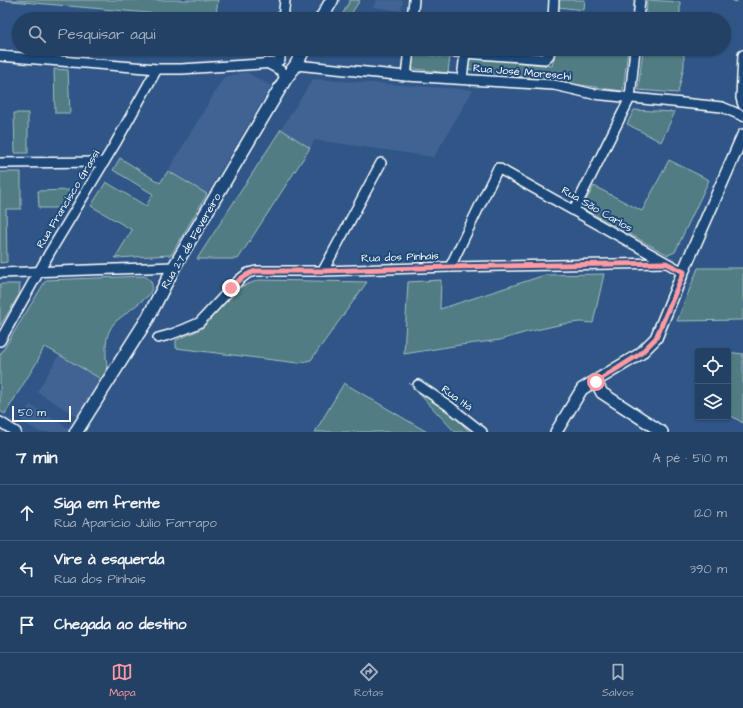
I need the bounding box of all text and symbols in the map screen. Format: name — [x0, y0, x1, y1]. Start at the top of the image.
search box — [12, 12, 731, 56]
icon: search — [26, 23, 48, 45]
text: Pesquisar aqui — [58, 24, 155, 45]
street label: Rua José Moreschi — [472, 60, 572, 84]
street label: Rua Francisco Grassi — [33, 147, 103, 251]
street label: Rua São Carlos — [559, 183, 636, 236]
street label: Rua 27 de Fevereiro — [157, 190, 225, 292]
street label: Rua dos Pinhais — [361, 248, 440, 266]
route end — [222, 279, 240, 297]
map controls — [695, 348, 731, 420]
button: locate — [695, 348, 731, 384]
route start — [587, 373, 605, 391]
street label: Rua Itá — [438, 382, 476, 415]
button: layers — [695, 384, 731, 420]
scale bar — [12, 404, 71, 423]
text: 50 m — [18, 405, 46, 420]
text: 7 min — [16, 446, 58, 470]
text: A pé · 510 m — [653, 449, 727, 467]
text: Siga em frente — [54, 493, 160, 514]
icon: ahead — [16, 502, 38, 524]
text: 120 m — [694, 504, 727, 522]
text: Rua Aparício Júlio Farrapo — [54, 514, 217, 532]
text: Vire à esquerda — [54, 549, 164, 570]
icon: left — [16, 558, 38, 580]
text: 390 m — [689, 560, 727, 578]
text: Rua dos Pinhais — [54, 570, 146, 588]
icon: arrive — [16, 614, 38, 636]
text: Chegada ao destino — [54, 614, 187, 635]
tab: Mapa — [109, 661, 136, 700]
tab: Rotas — [354, 661, 384, 700]
tab: Salvos — [602, 661, 634, 700]

